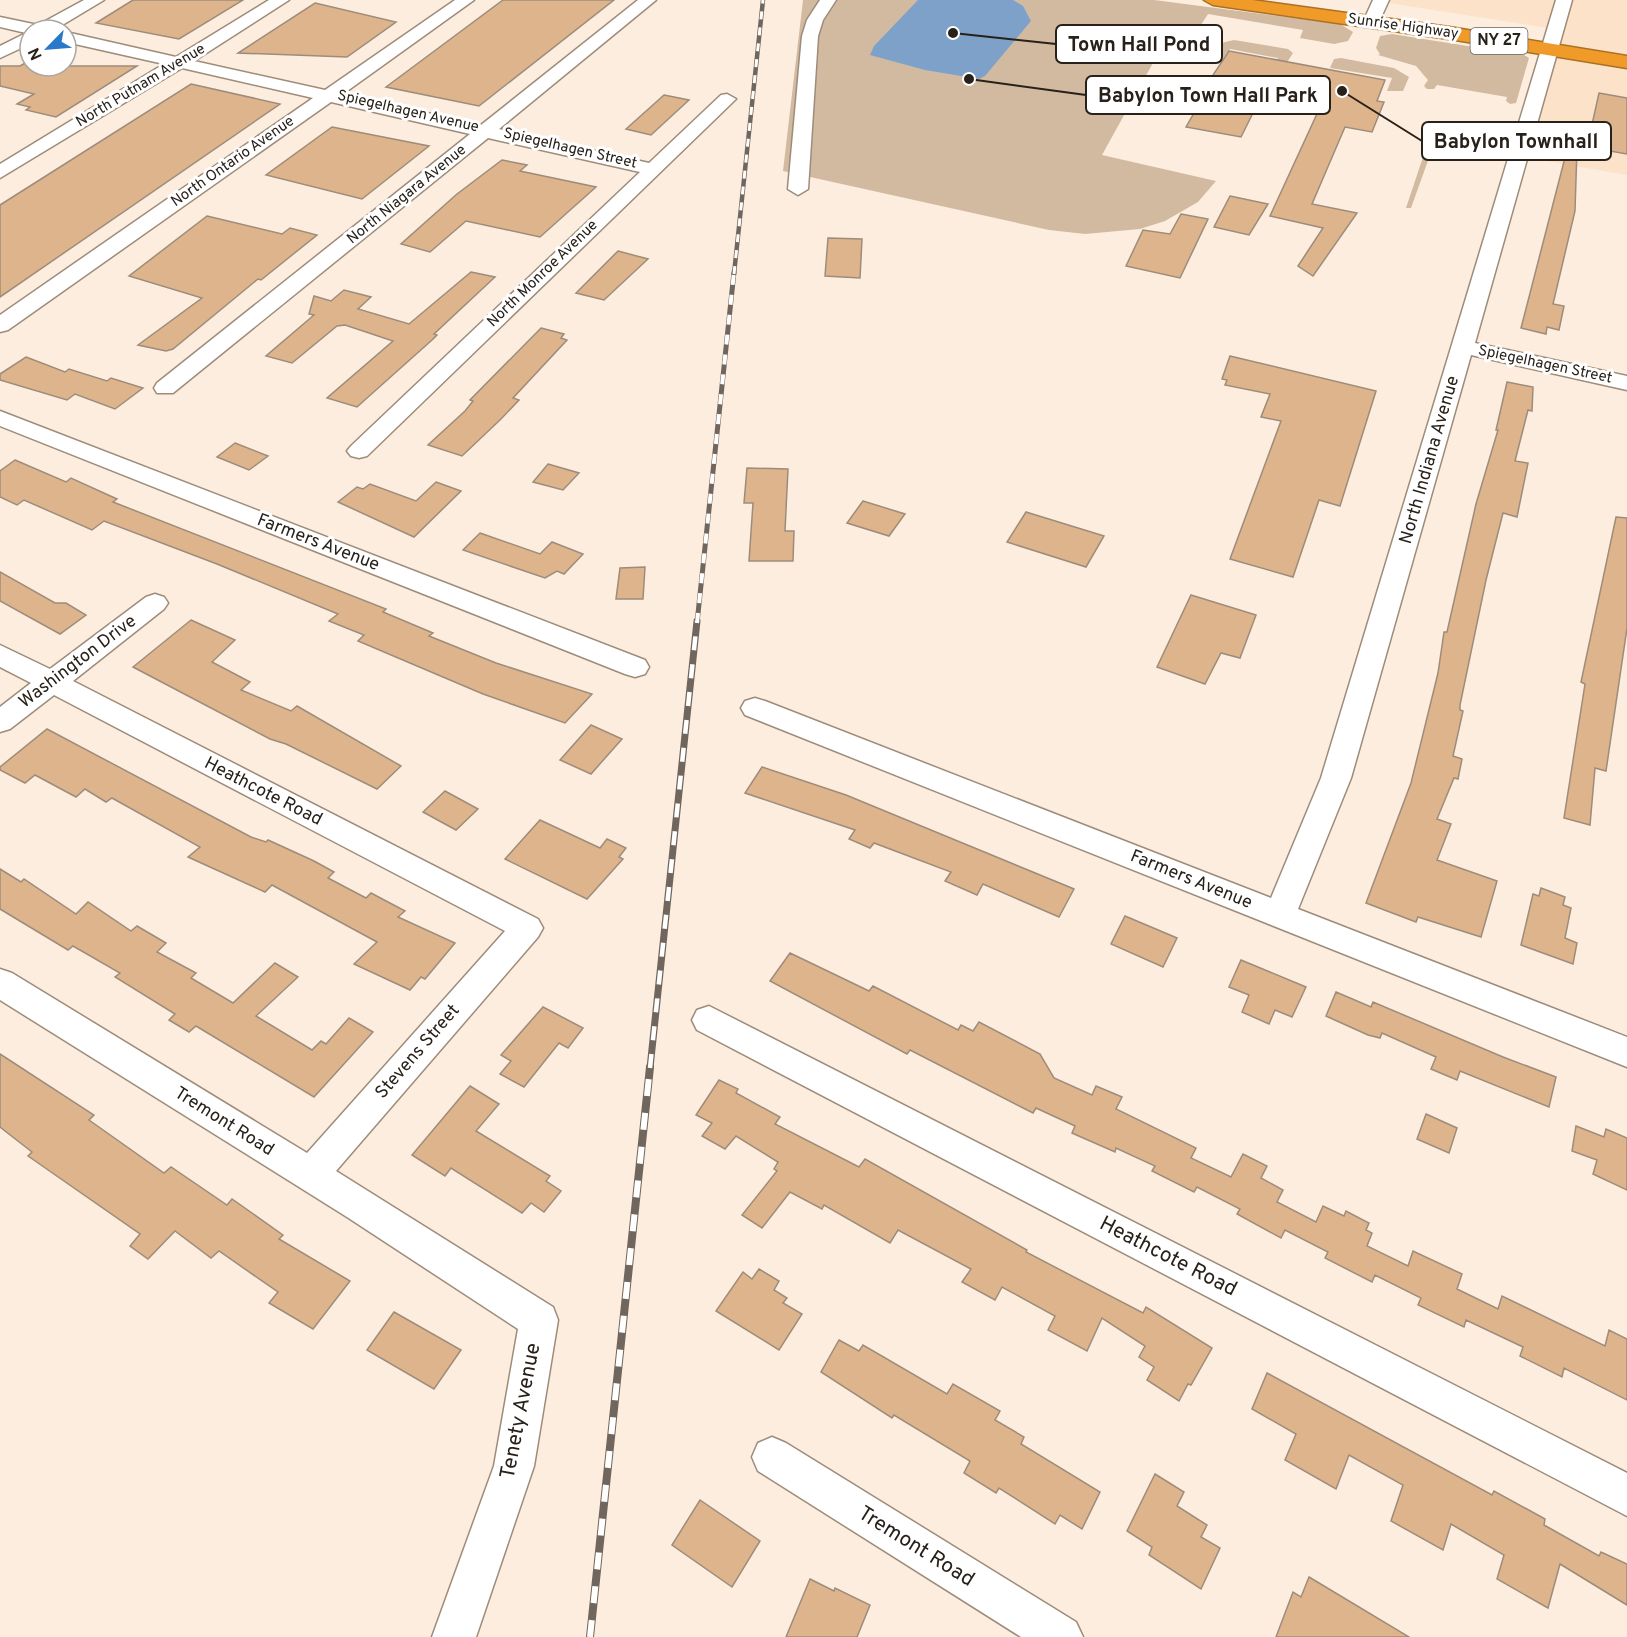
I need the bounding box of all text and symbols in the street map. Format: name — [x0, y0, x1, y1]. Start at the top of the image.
street label: Sunrise Highway — [1346, 10, 1460, 44]
north arrow — [18, 18, 78, 78]
callout: Town Hall Pond — [1056, 25, 1222, 63]
road number: NY 27 — [1470, 28, 1528, 54]
text: Town Hall Pond — [1068, 33, 1210, 59]
street label: North Putnam Avenue — [73, 40, 209, 132]
text: N — [25, 44, 48, 63]
callout: Babylon Town Hall Park — [1086, 76, 1330, 114]
text: Babylon Town Hall Park — [1098, 84, 1318, 110]
street label: Spiegelhagen Avenue — [335, 86, 481, 138]
street label: North Ontario Avenue — [168, 112, 298, 212]
callout: Babylon Townhall — [1422, 122, 1611, 160]
street label: Spiegelhagen Street — [501, 124, 639, 174]
text: Babylon Townhall — [1434, 130, 1598, 156]
street label: North Niagara Avenue — [344, 141, 470, 249]
street label: North Monroe Avenue — [484, 216, 602, 332]
street label: Spiegelhagen Street — [1476, 342, 1614, 388]
street label: North Indiana Avenue — [1395, 373, 1465, 547]
street label: Farmers Avenue — [253, 509, 383, 577]
street label: Washington Drive — [15, 610, 141, 714]
street label: Heathcote Road — [200, 752, 326, 832]
street label: Farmers Avenue — [1127, 845, 1255, 915]
street label: Stevens Street — [371, 1000, 465, 1104]
street label: Tremont Road — [170, 1082, 278, 1162]
street label: Heathcote Road — [1095, 1211, 1241, 1303]
street label: Tenety Avenue — [495, 1341, 547, 1481]
street label: Tremont Road — [853, 1501, 979, 1593]

